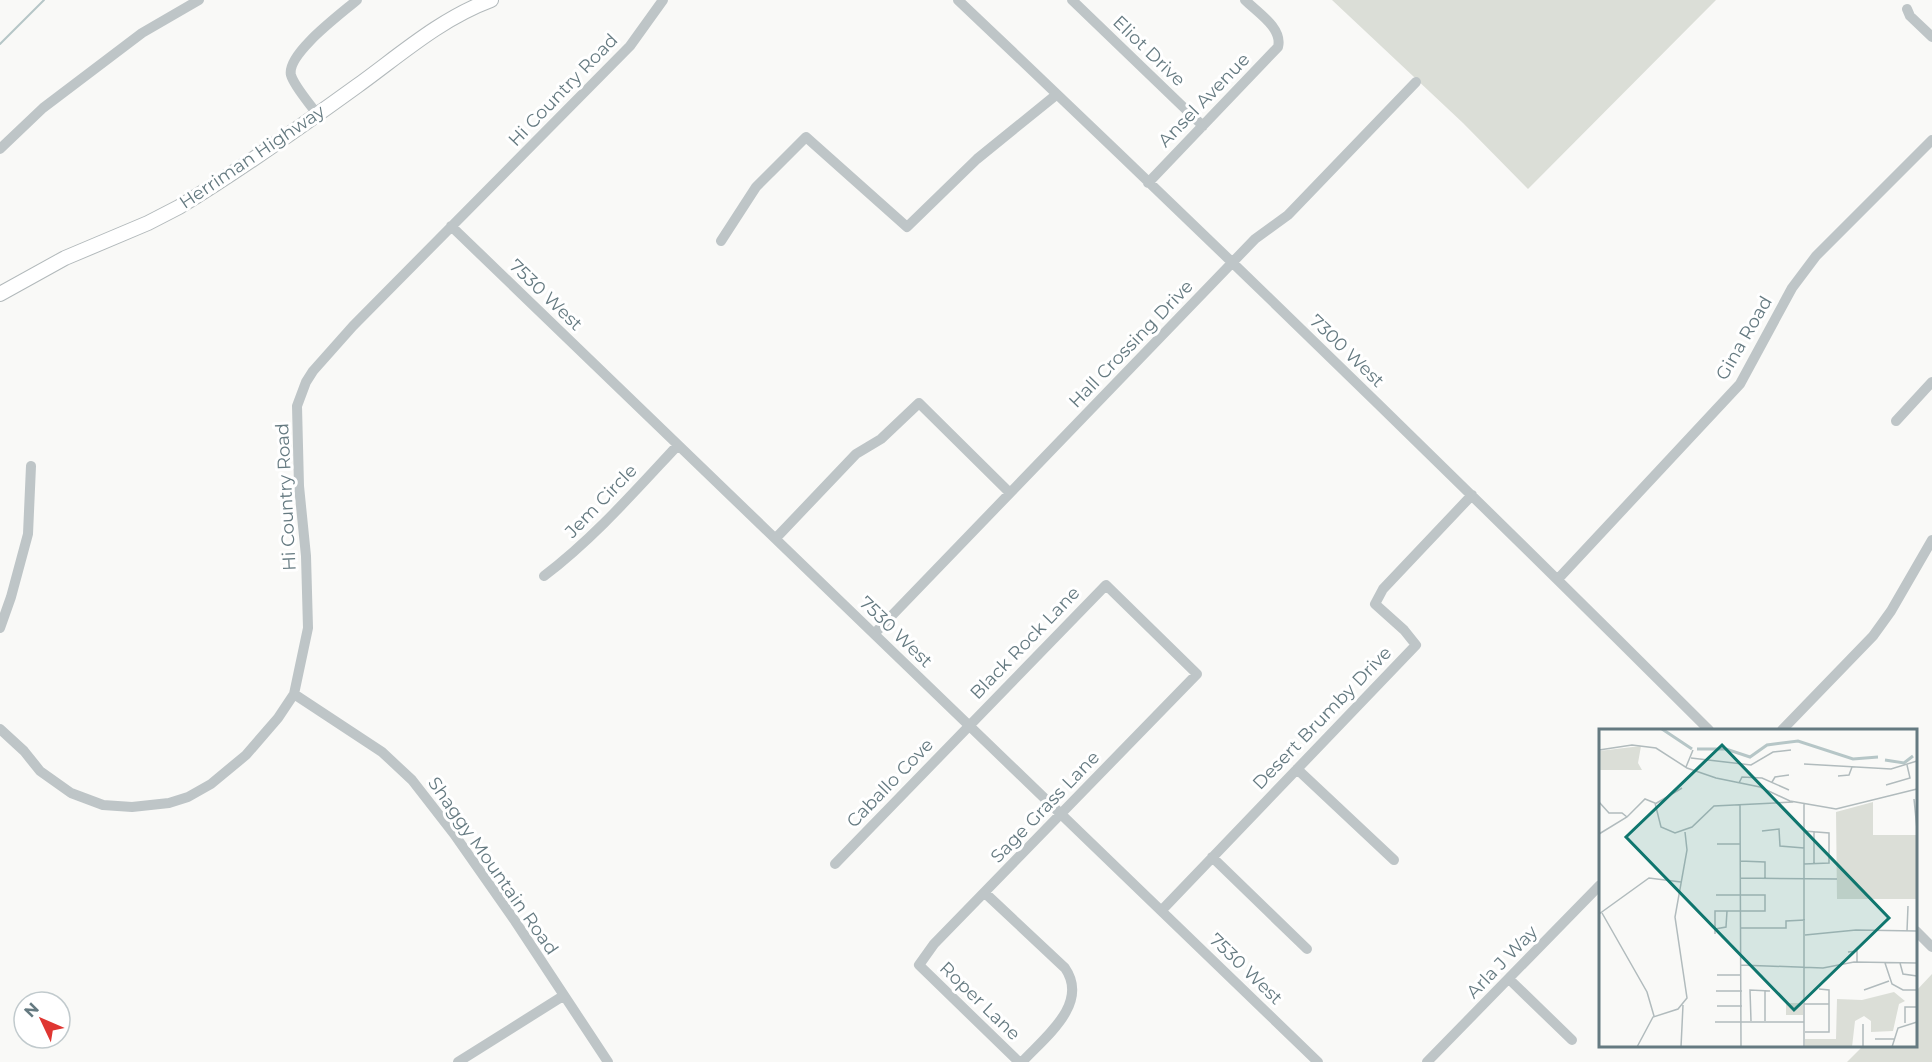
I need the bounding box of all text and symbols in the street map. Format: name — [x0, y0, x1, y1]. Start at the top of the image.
street label: Eliot Drive — [1108, 11, 1190, 91]
street label: Hi Country Road — [504, 29, 622, 151]
street label: Ansel Avenue — [1154, 48, 1254, 152]
street label: Herriman Highway — [175, 100, 329, 214]
street label: 7530 West — [505, 255, 587, 335]
street label: Hall Crossing Drive — [1064, 275, 1198, 413]
street label: Gina Road — [1711, 292, 1777, 384]
street label: 7300 West — [1305, 310, 1389, 392]
street label: Hi Country Road — [271, 423, 301, 571]
street label: Jem Circle — [560, 459, 642, 543]
street label: Black Rock Lane — [965, 582, 1085, 704]
street label: 7530 West — [855, 592, 937, 672]
street label: Desert Brumby Drive — [1248, 642, 1396, 794]
inset map — [1599, 729, 1917, 1047]
street label: Caballo Cove — [842, 734, 938, 832]
street label: Sage Grass Lane — [986, 746, 1104, 868]
street label: Shaggy Mountain Road — [423, 773, 563, 959]
street label: Arla J Way — [1462, 921, 1542, 1003]
street label: 7530 West — [1205, 929, 1287, 1009]
street label: Roper Lane — [935, 957, 1025, 1045]
north arrow — [12, 990, 72, 1050]
text: N — [20, 999, 43, 1021]

